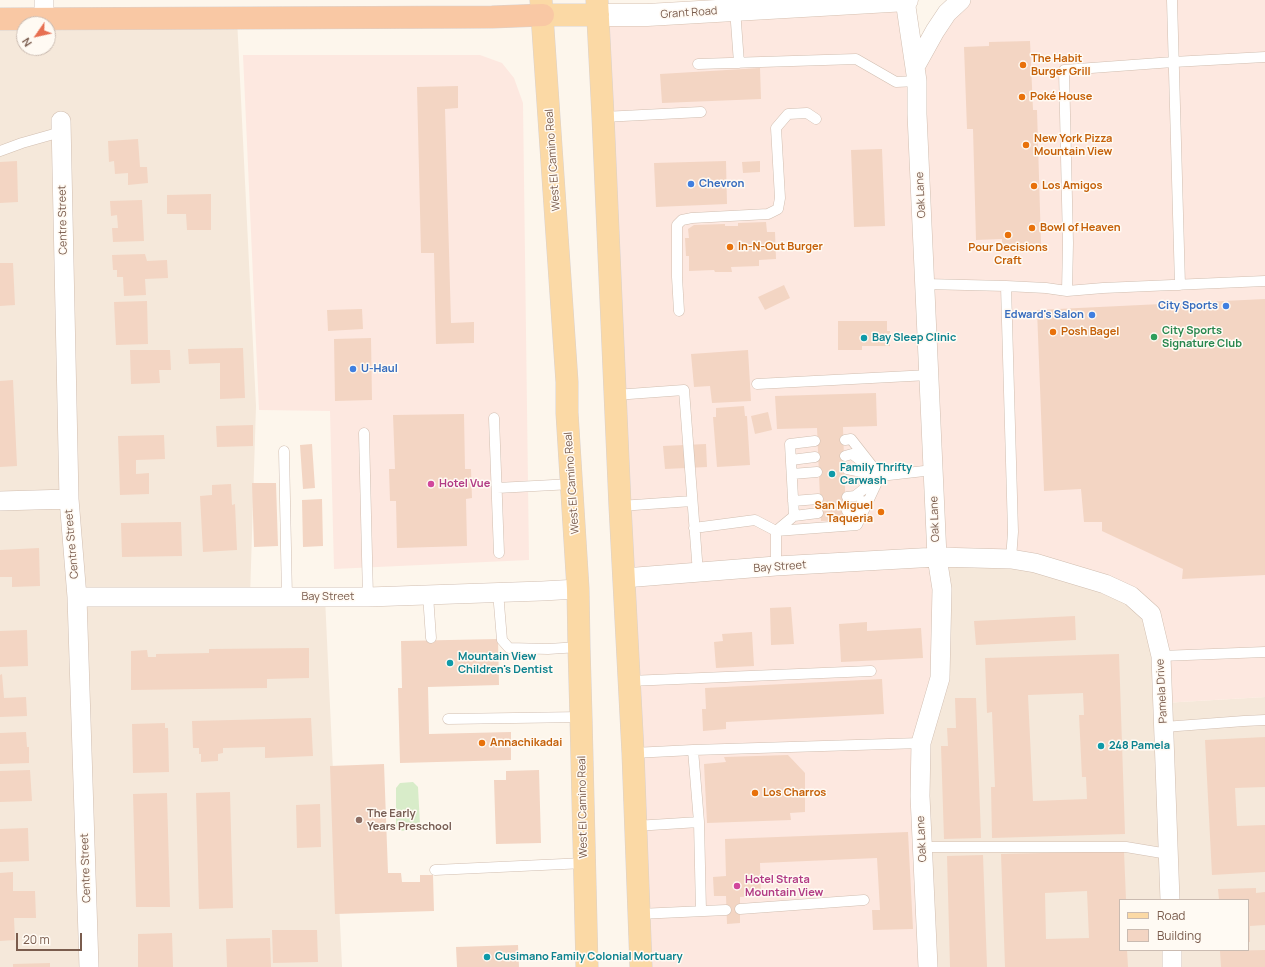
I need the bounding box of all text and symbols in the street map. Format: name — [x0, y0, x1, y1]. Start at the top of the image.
street label: Grant Road — [660, 4, 718, 22]
north arrow — [16, 16, 56, 56]
text: N — [18, 35, 35, 50]
place label: The Habit Burger Grill — [1031, 52, 1091, 78]
marker: The Habit Burger Grill — [1018, 60, 1028, 70]
place label: Poké House — [1030, 90, 1092, 104]
marker: Poké House — [1017, 92, 1027, 102]
street label: West El Camino Real — [543, 108, 563, 212]
place label: New York Pizza Mountain View — [1034, 132, 1112, 158]
marker: New York Pizza Mountain View — [1021, 140, 1031, 150]
street label: Oak Lane — [913, 171, 929, 219]
place label: Chevron — [699, 177, 744, 191]
marker: Chevron — [686, 179, 696, 189]
place label: Los Amigos — [1042, 179, 1102, 193]
marker: Los Amigos — [1029, 181, 1039, 191]
street label: Centre Street — [56, 185, 70, 255]
place label: Bowl of Heaven — [1040, 221, 1121, 235]
marker: Bowl of Heaven — [1027, 223, 1037, 233]
marker: Pour Decisions Craft — [1003, 230, 1013, 240]
place label: In-N-Out Burger — [738, 240, 823, 254]
place label: Pour Decisions Craft — [968, 241, 1048, 267]
marker: In-N-Out Burger — [725, 242, 735, 252]
place label: City Sports — [1158, 299, 1218, 313]
marker: City Sports — [1221, 301, 1231, 311]
place label: Edward's Salon — [1004, 308, 1084, 322]
marker: Edward's Salon — [1087, 310, 1097, 320]
place label: City Sports Signature Club — [1162, 324, 1242, 350]
place label: Posh Bagel — [1061, 325, 1119, 339]
marker: Posh Bagel — [1048, 327, 1058, 337]
place label: Bay Sleep Clinic — [872, 331, 956, 345]
marker: City Sports Signature Club — [1149, 332, 1159, 342]
marker: Bay Sleep Clinic — [859, 333, 869, 343]
place label: U-Haul — [361, 362, 398, 376]
marker: U-Haul — [348, 364, 358, 374]
street label: West El Camino Real — [562, 431, 582, 535]
place label: Family Thrifty Carwash — [840, 461, 912, 487]
marker: Family Thrifty Carwash — [827, 469, 837, 479]
place label: Hotel Vue — [439, 477, 490, 491]
marker: Hotel Vue — [426, 479, 436, 489]
street label: Oak Lane — [928, 496, 942, 542]
place label: San Miguel Taqueria — [814, 499, 873, 525]
marker: San Miguel Taqueria — [876, 507, 886, 517]
street label: Centre Street — [62, 509, 82, 579]
street label: Bay Street — [753, 559, 807, 575]
street label: Bay Street — [302, 590, 354, 604]
place label: Mountain View Children's Dentist — [458, 650, 553, 676]
marker: Mountain View Children's Dentist — [445, 658, 455, 668]
street label: Pamela Drive — [1154, 658, 1170, 724]
place label: Annachikadai — [490, 736, 562, 750]
marker: Annachikadai — [477, 738, 487, 748]
place label: 248 Pamela — [1109, 739, 1170, 753]
marker: 248 Pamela — [1096, 741, 1106, 751]
street label: West El Camino Real — [576, 756, 590, 858]
place label: Los Charros — [763, 786, 826, 800]
marker: Los Charros — [750, 788, 760, 798]
place label: The Early Years Preschool — [367, 807, 452, 833]
marker: The Early Years Preschool — [354, 815, 364, 825]
street label: Oak Lane — [914, 815, 930, 863]
street label: Centre Street — [78, 833, 94, 903]
place label: Hotel Strata Mountain View — [745, 873, 823, 899]
marker: Hotel Strata Mountain View — [732, 881, 742, 891]
legend — [1119, 899, 1249, 951]
text: Road — [1157, 907, 1185, 924]
scale bar — [18, 925, 84, 951]
text: Building — [1157, 927, 1201, 944]
text: 20 m — [23, 931, 50, 948]
place label: Cusimano Family Colonial Mortuary — [495, 950, 683, 964]
marker: Cusimano Family Colonial Mortuary — [482, 952, 492, 962]

